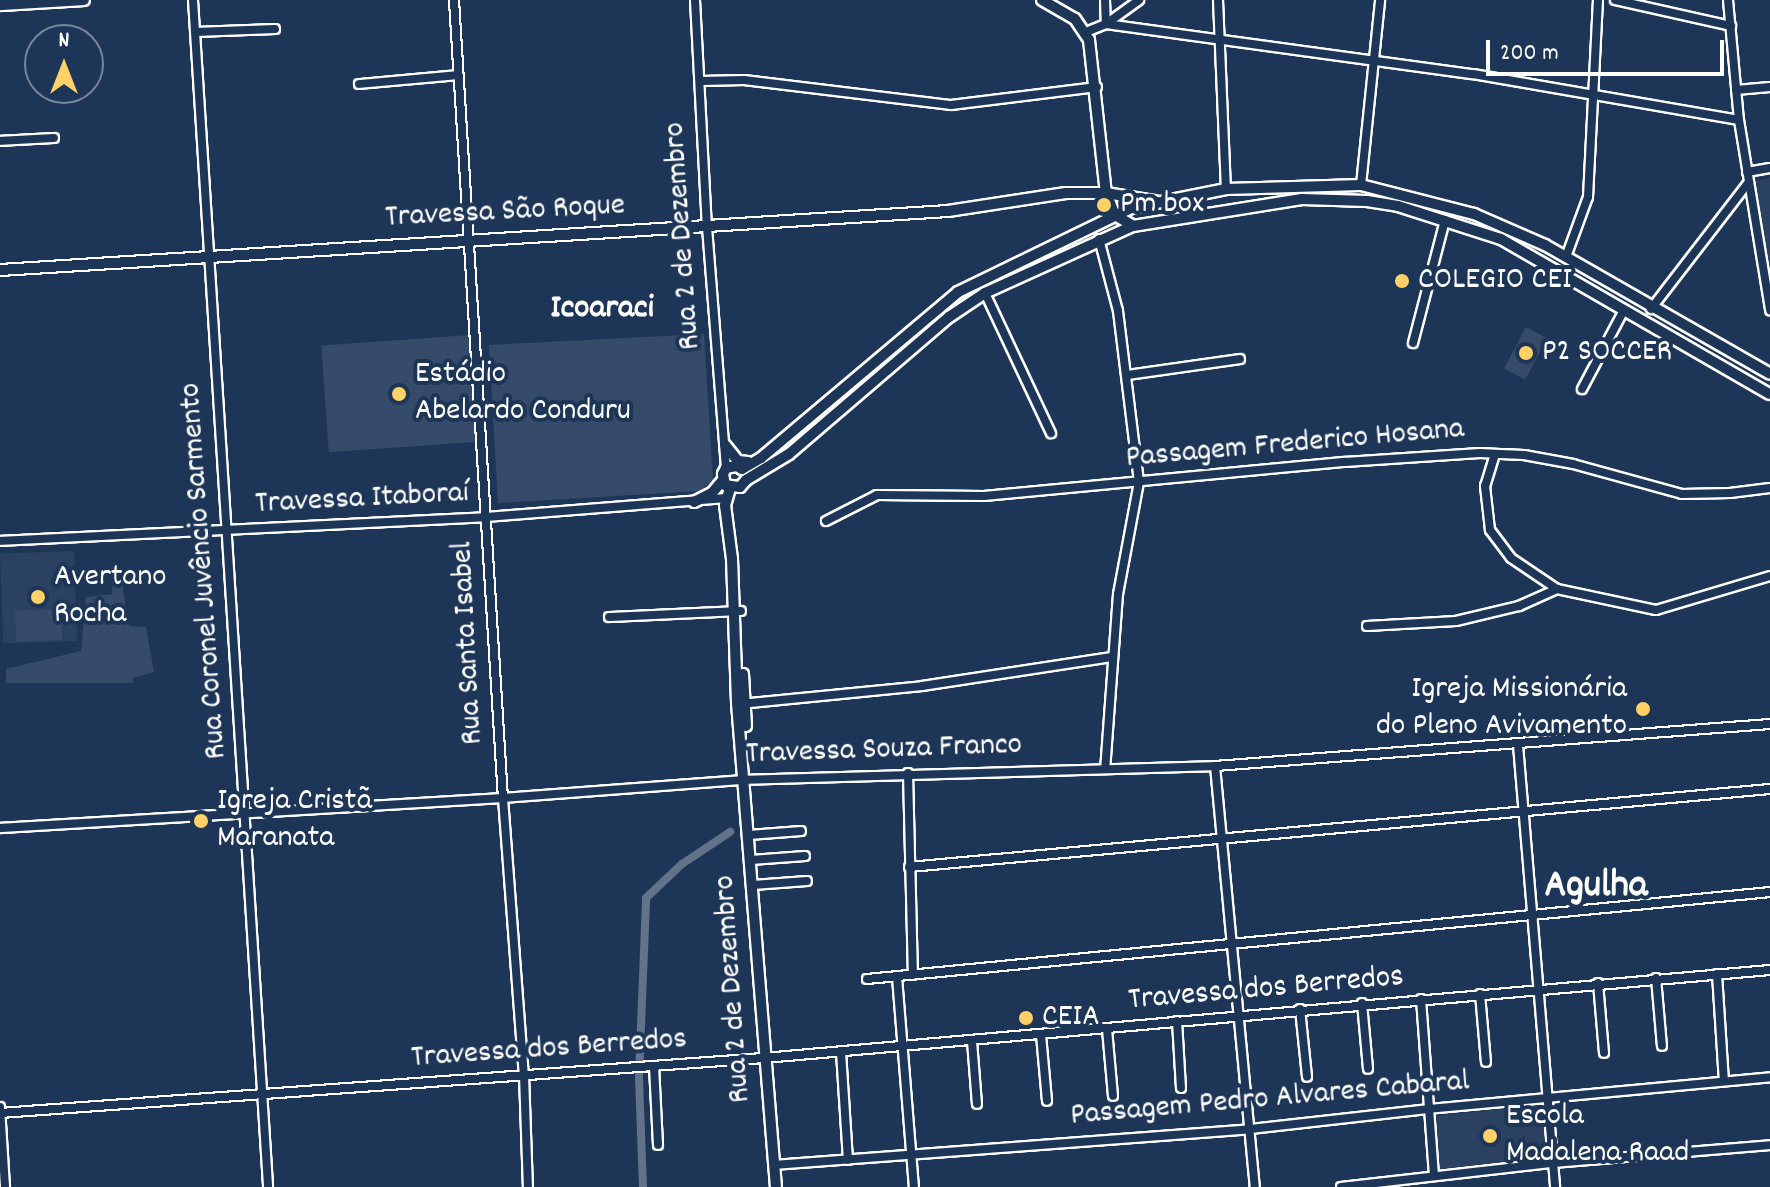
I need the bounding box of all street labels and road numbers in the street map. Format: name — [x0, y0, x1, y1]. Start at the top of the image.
street label: Rua 2 de Dezembro — [657, 121, 711, 351]
street label: Travessa São Roque — [384, 188, 626, 238]
street label: Rua Coronel Juvêncio Sarmento — [173, 382, 237, 760]
street label: Passagem Frederico Hosana — [1124, 411, 1466, 479]
street label: Travessa Itaboraí — [254, 475, 470, 525]
street label: Rua Santa Isabel — [444, 540, 494, 746]
street label: Travessa Souza Franco — [745, 727, 1023, 775]
street label: Rua 2 de Dezembro — [707, 874, 761, 1104]
street label: Travessa dos Berredos — [1127, 959, 1405, 1021]
street label: Travessa dos Berredos — [410, 1021, 688, 1079]
street label: Passagem Pedro Alvares Cabaral — [1069, 1063, 1471, 1137]

